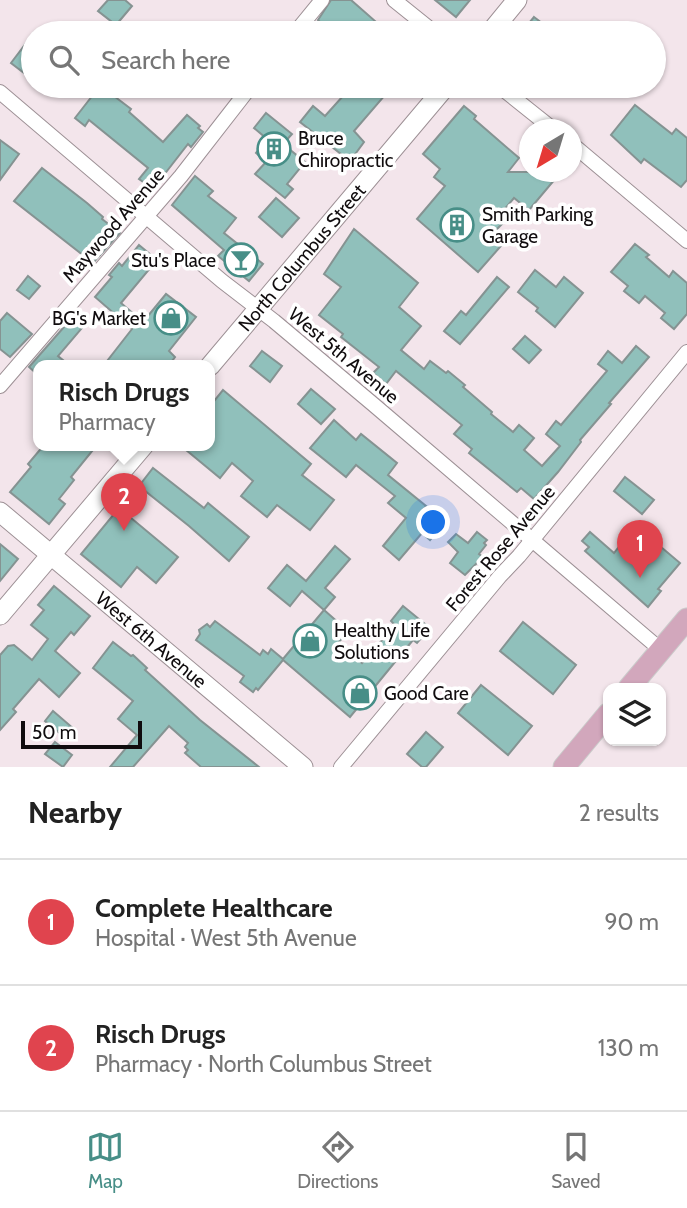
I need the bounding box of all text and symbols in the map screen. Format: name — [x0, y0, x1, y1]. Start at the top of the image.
search box — [21, 21, 666, 98]
icon: search — [45, 41, 83, 79]
text: Search here — [101, 44, 230, 76]
north arrow — [519, 119, 582, 182]
place label: Bruce Chiropractic — [298, 127, 394, 172]
building icon: Bruce Chiropractic — [255, 130, 293, 168]
street label: Maywood Avenue — [58, 164, 169, 287]
street label: North Columbus Street — [233, 179, 371, 336]
place label: Smith Parking Garage — [482, 203, 594, 248]
building icon: Smith Parking Garage — [438, 206, 476, 244]
bar icon: Stu's Place — [222, 241, 260, 279]
place label: Stu's Place — [131, 249, 216, 272]
shop icon: BG's Market — [152, 299, 190, 337]
street label: West 5th Avenue — [284, 303, 404, 408]
place label: BG's Market — [52, 307, 147, 330]
popup — [33, 360, 215, 451]
text: Risch Drugs — [59, 376, 189, 408]
text: Pharmacy — [59, 408, 156, 436]
pin: 2 — [101, 473, 147, 531]
street label: Forest Rose Avenue — [441, 480, 560, 616]
your location — [416, 505, 450, 539]
pin: 1 — [617, 520, 663, 578]
street label: West 6th Avenue — [91, 587, 211, 693]
place label: Healthy Life Solutions — [334, 619, 430, 664]
shop icon: Healthy Life Solutions — [291, 622, 329, 660]
shop icon: Good Care — [341, 674, 379, 712]
place label: Good Care — [384, 682, 469, 705]
map controls — [603, 683, 666, 746]
button: layers — [603, 683, 666, 746]
scale bar — [21, 718, 142, 750]
text: 50 m — [32, 721, 76, 744]
text: Nearby — [28, 794, 122, 831]
text: 2 results — [579, 799, 659, 827]
text: Complete Healthcare — [95, 892, 333, 924]
text: 1 — [47, 908, 55, 936]
text: 90 m — [605, 908, 659, 936]
text: Hospital · West 5th Avenue — [95, 924, 357, 952]
text: Risch Drugs — [95, 1018, 226, 1050]
text: 2 — [45, 1034, 57, 1062]
text: 130 m — [598, 1034, 659, 1062]
text: Pharmacy · North Columbus Street — [95, 1050, 432, 1078]
tab: Map — [86, 1128, 124, 1193]
tab: Directions — [297, 1128, 378, 1193]
tab: Saved — [551, 1128, 601, 1193]

